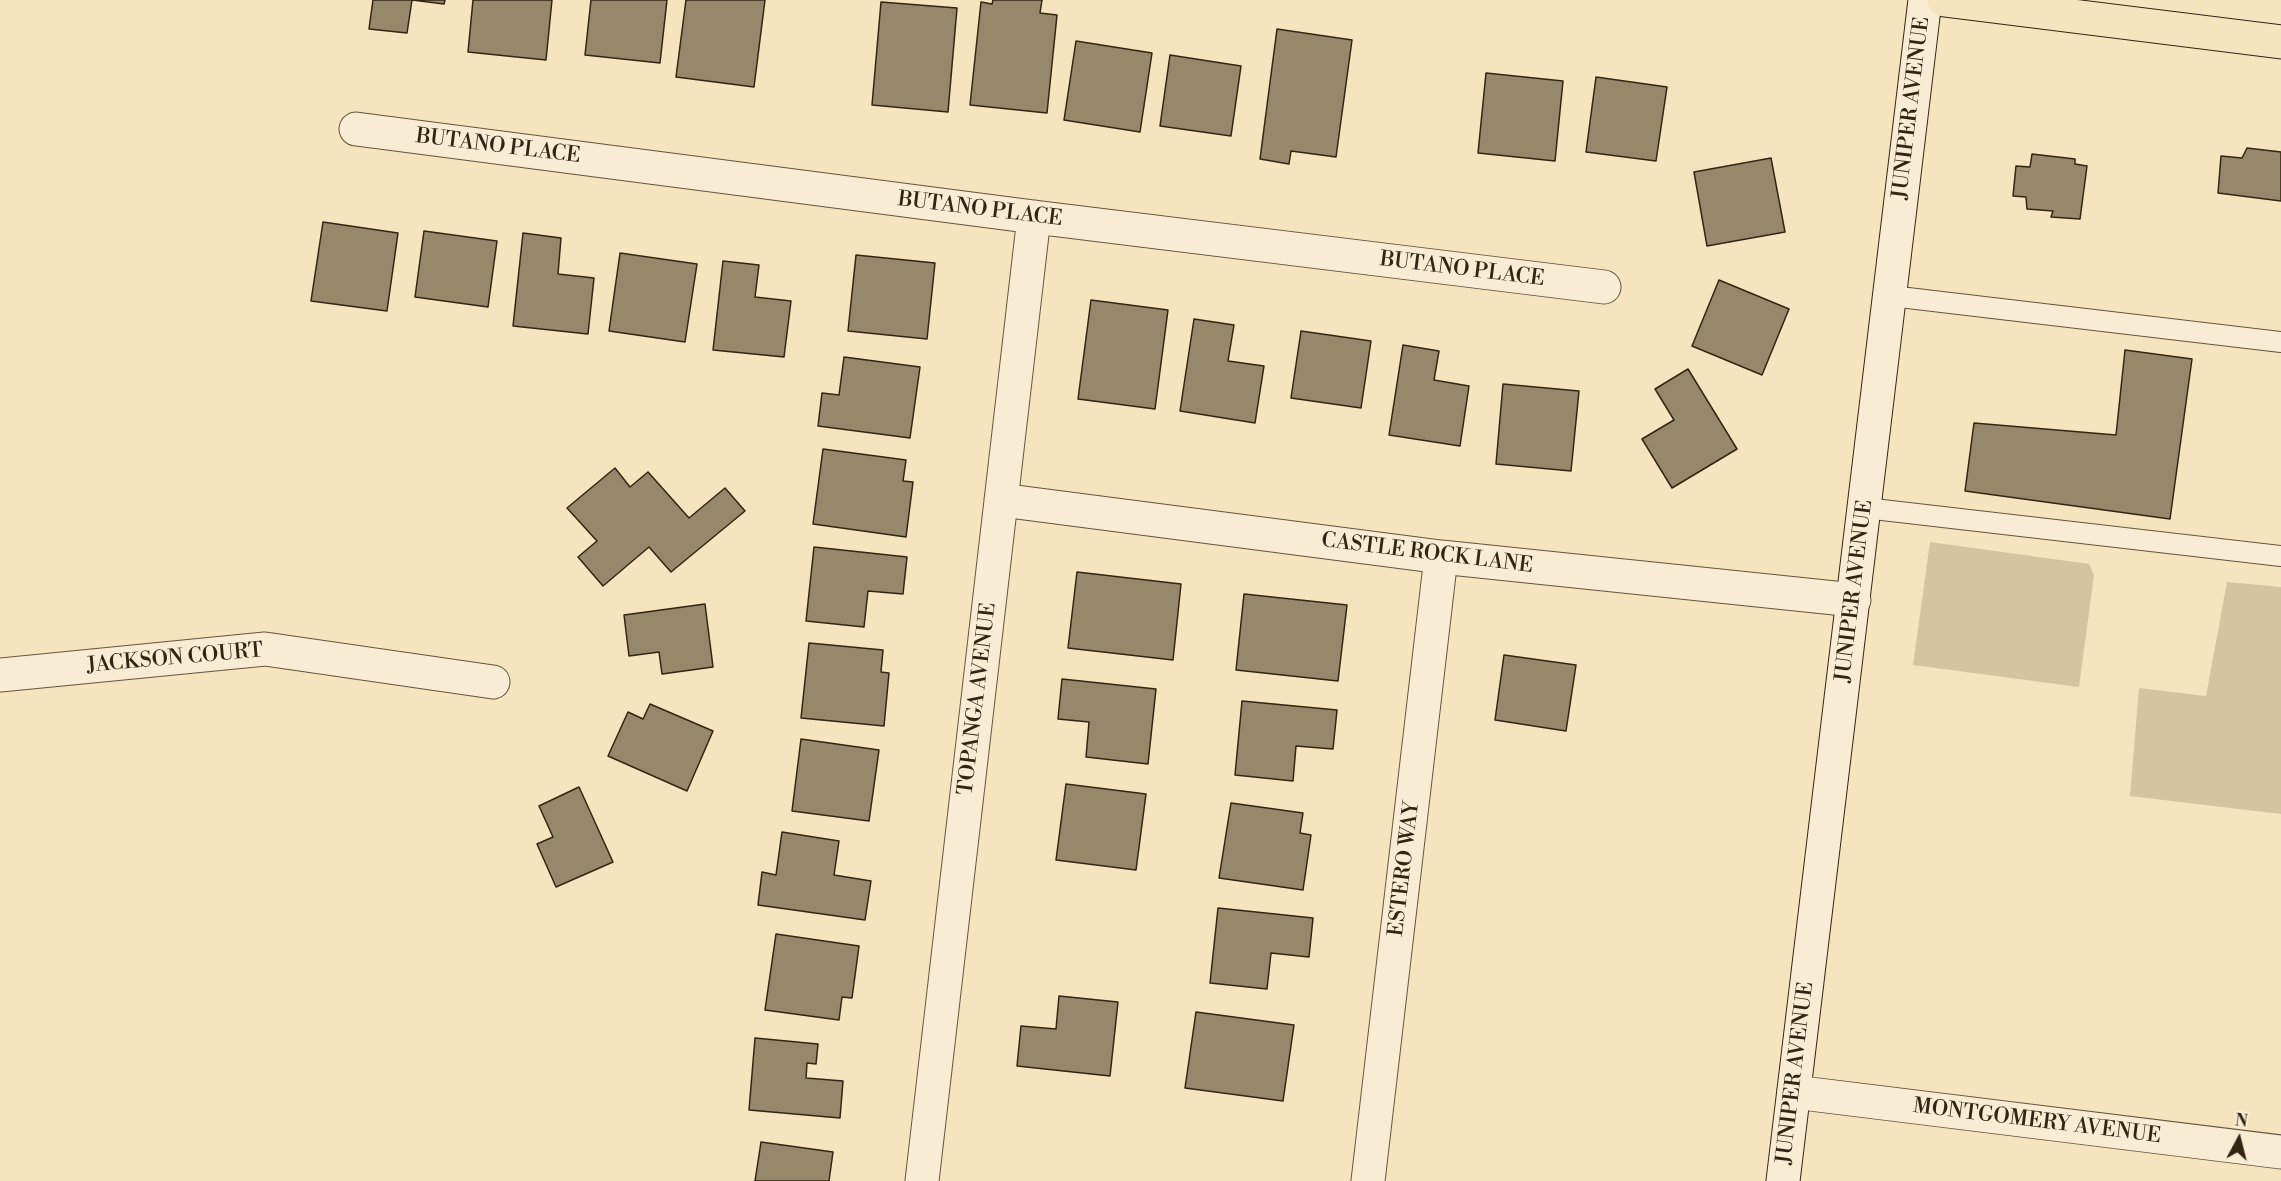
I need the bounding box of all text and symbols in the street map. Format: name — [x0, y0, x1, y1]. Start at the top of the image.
street label: JUNIPER AVENUE — [1888, 15, 1936, 201]
street label: BUTANO PLACE — [414, 124, 582, 170]
street label: BUTANO PLACE — [896, 187, 1064, 233]
street label: BUTANO PLACE — [1378, 247, 1546, 293]
street label: JUNIPER AVENUE — [1831, 498, 1879, 684]
street label: CASTLE ROCK LANE — [1320, 529, 1534, 579]
street label: TOPANGA AVENUE — [954, 601, 1002, 797]
street label: JACKSON COURT — [86, 639, 264, 679]
street label: ESTERO WAY — [1384, 800, 1426, 938]
street label: JUNIPER AVENUE — [1772, 980, 1820, 1166]
street label: MONTGOMERY AVENUE — [1912, 1094, 2162, 1150]
north arrow — [2209, 1109, 2269, 1169]
text: N — [2234, 1110, 2249, 1132]

